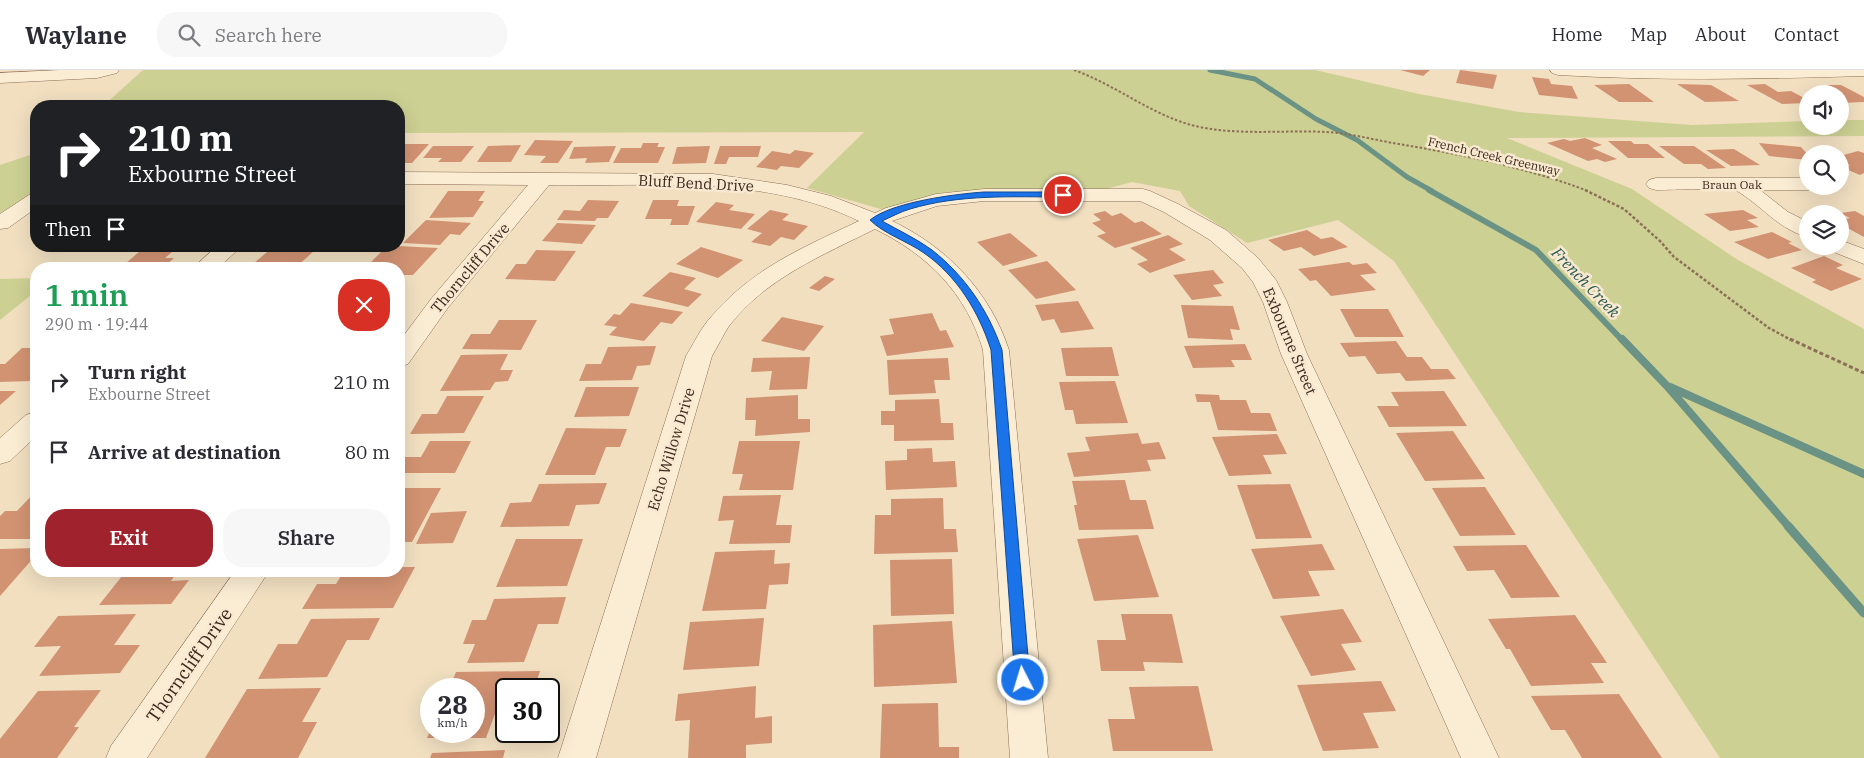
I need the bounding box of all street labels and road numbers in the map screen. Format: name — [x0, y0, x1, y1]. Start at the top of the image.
street label: French Creek Greenway — [1426, 133, 1562, 179]
street label: Bluff Bend Drive — [638, 170, 754, 196]
street label: Braun Oak — [1702, 177, 1762, 192]
street label: Thorncliff Drive — [427, 219, 513, 317]
street label: Exbourne Street — [1259, 284, 1321, 398]
street label: Echo Willow Drive — [643, 385, 699, 513]
street label: Thorncliff Drive — [141, 603, 237, 727]

